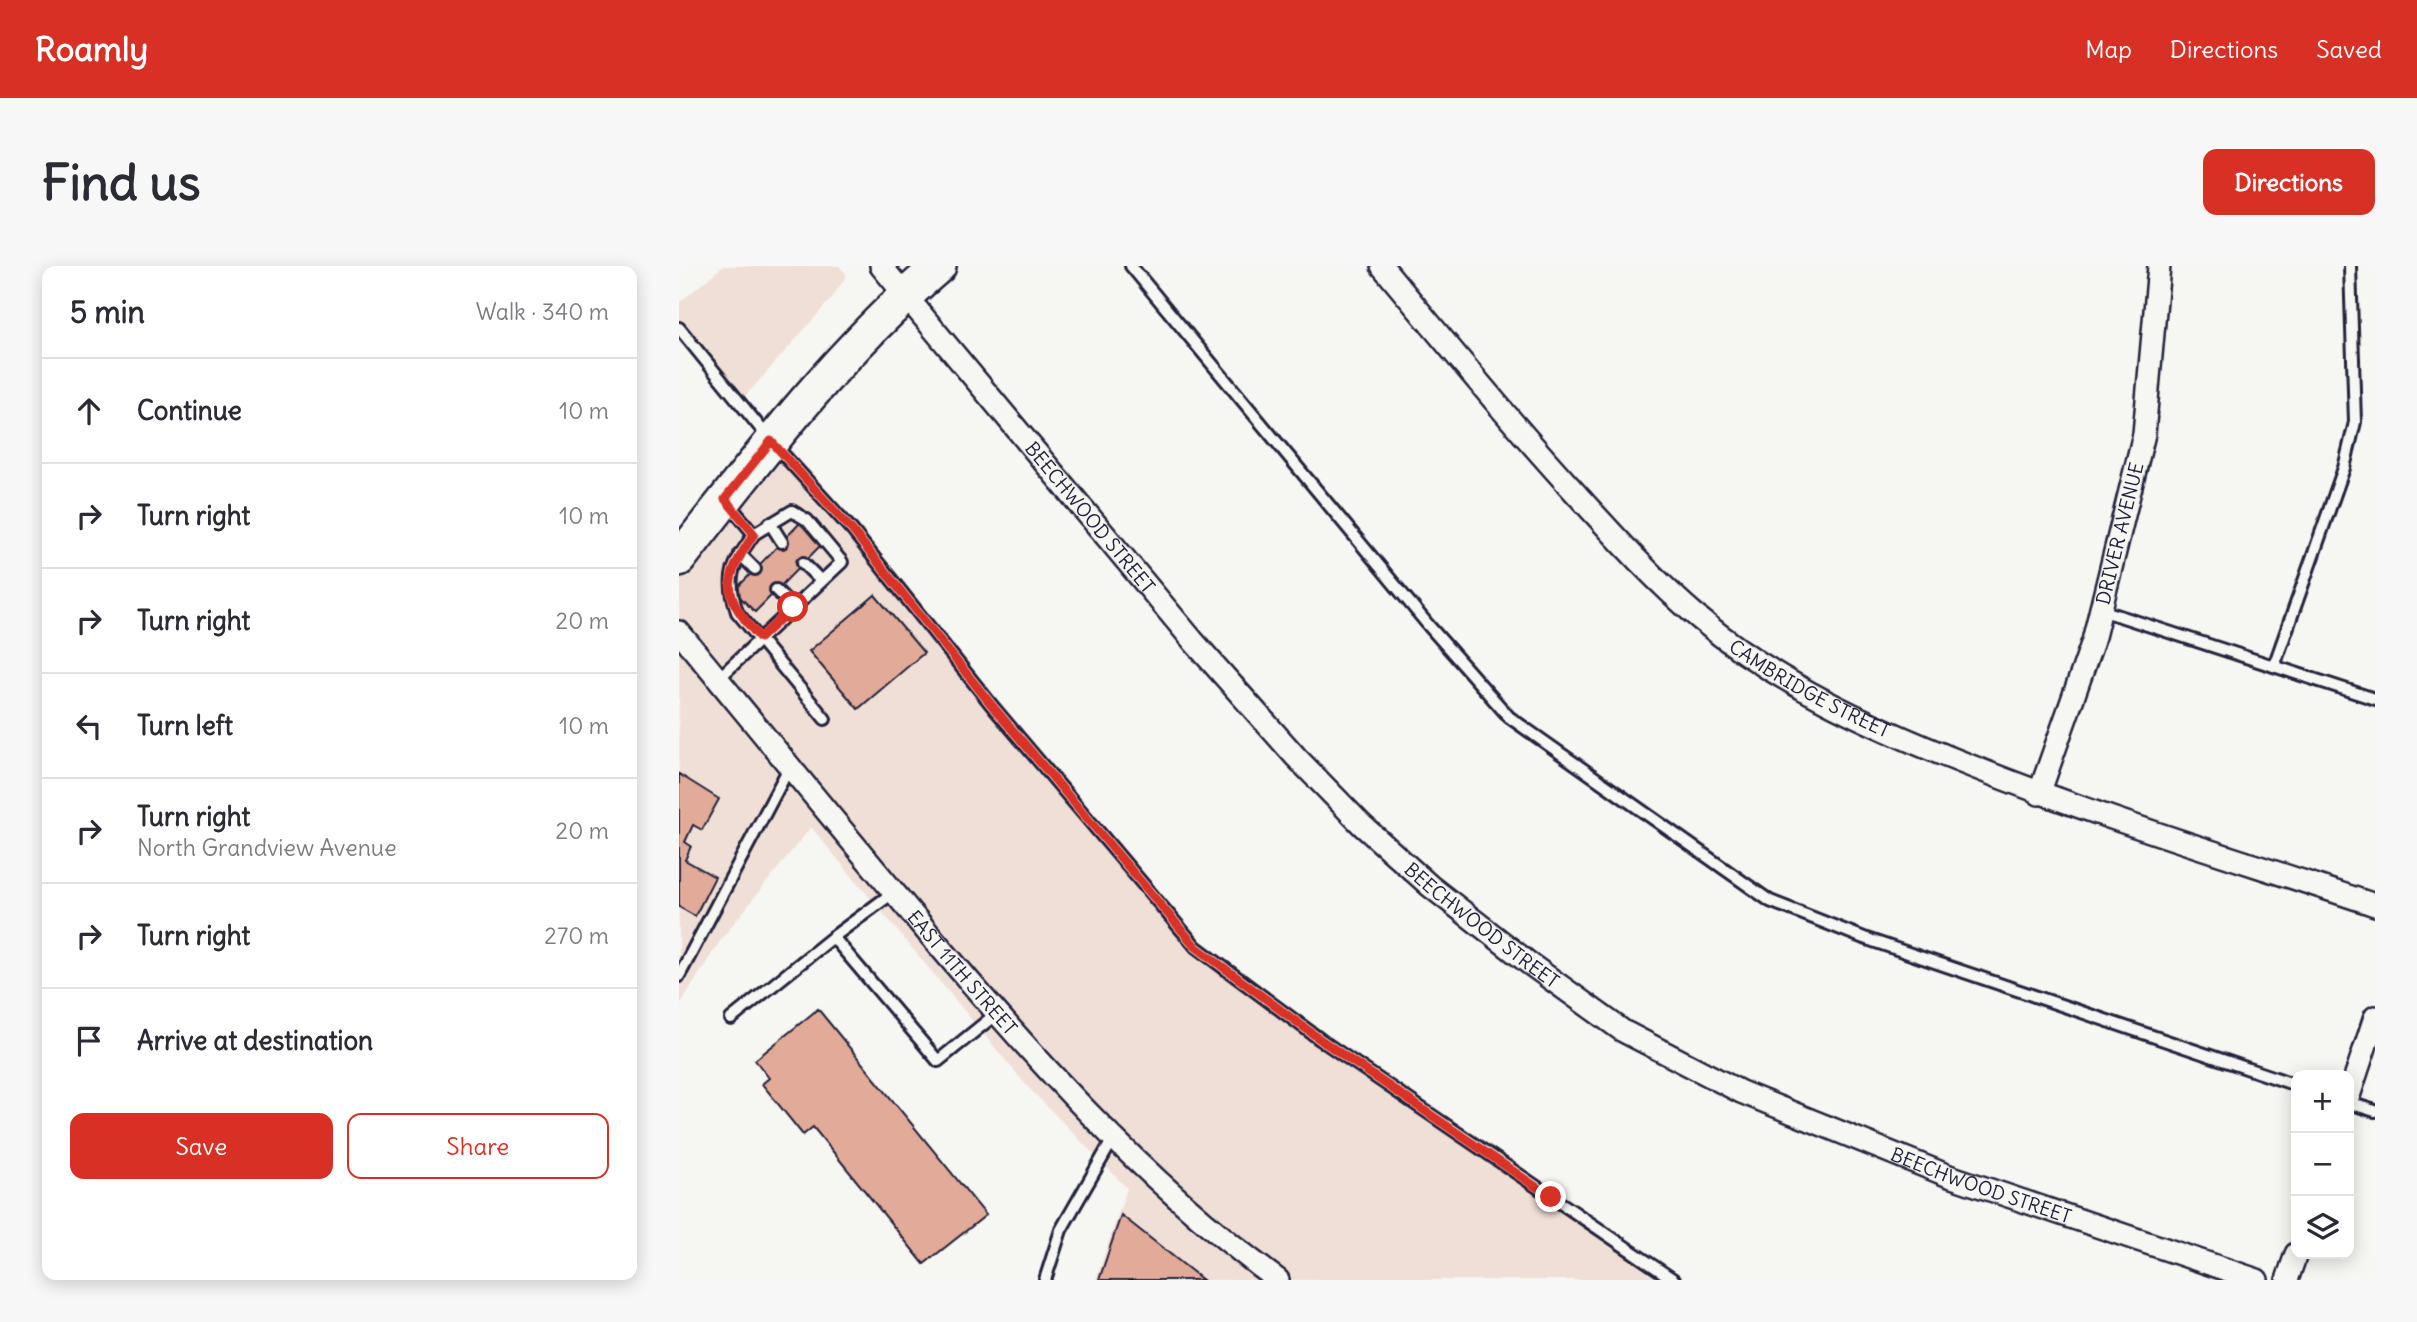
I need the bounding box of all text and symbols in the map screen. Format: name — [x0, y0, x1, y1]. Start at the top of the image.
text: Roamly — [35, 28, 148, 70]
text: Map — [2085, 34, 2132, 64]
text: Directions — [2170, 34, 2278, 64]
text: Saved — [2316, 34, 2382, 64]
button: Directions — [2203, 149, 2375, 215]
text: Find us — [42, 152, 200, 213]
text: 5 min — [70, 293, 145, 331]
text: Walk · 340 m — [476, 297, 609, 326]
icon: ahead — [70, 392, 108, 430]
text: Continue — [137, 394, 242, 427]
text: 10 m — [559, 396, 609, 425]
street label: BEECHWOOD STREET — [1020, 437, 1160, 598]
street label: DRIVER AVENUE — [2090, 460, 2149, 607]
icon: right — [70, 497, 108, 535]
text: Turn right — [137, 499, 250, 532]
text: 10 m — [559, 501, 609, 530]
route start — [777, 591, 808, 622]
icon: right — [70, 602, 108, 640]
text: Turn right — [137, 604, 250, 637]
text: 20 m — [556, 606, 609, 635]
street label: CAMBRIDGE STREET — [1725, 634, 1894, 743]
icon: left — [70, 707, 108, 745]
text: Turn left — [137, 709, 233, 742]
text: 10 m — [559, 711, 609, 740]
text: Turn right — [137, 800, 250, 833]
icon: right — [70, 812, 108, 850]
text: 20 m — [556, 816, 609, 845]
text: North Grandview Avenue — [137, 833, 397, 862]
street label: BEECHWOOD STREET — [1400, 857, 1564, 993]
street label: EAST 11TH STREET — [902, 905, 1022, 1040]
icon: right — [70, 917, 108, 955]
text: Turn right — [137, 919, 250, 952]
text: 270 m — [544, 921, 609, 950]
icon: arrive — [70, 1022, 108, 1060]
text: Arrive at destination — [137, 1024, 373, 1057]
map controls — [2291, 1070, 2354, 1259]
button: + — [2291, 1070, 2354, 1133]
button: Save — [70, 1113, 333, 1179]
button: Share — [347, 1113, 609, 1179]
button: − — [2291, 1133, 2354, 1196]
street label: BEECHWOOD STREET — [1887, 1142, 2074, 1228]
route end — [1535, 1181, 1566, 1212]
button: layers — [2291, 1196, 2354, 1259]

